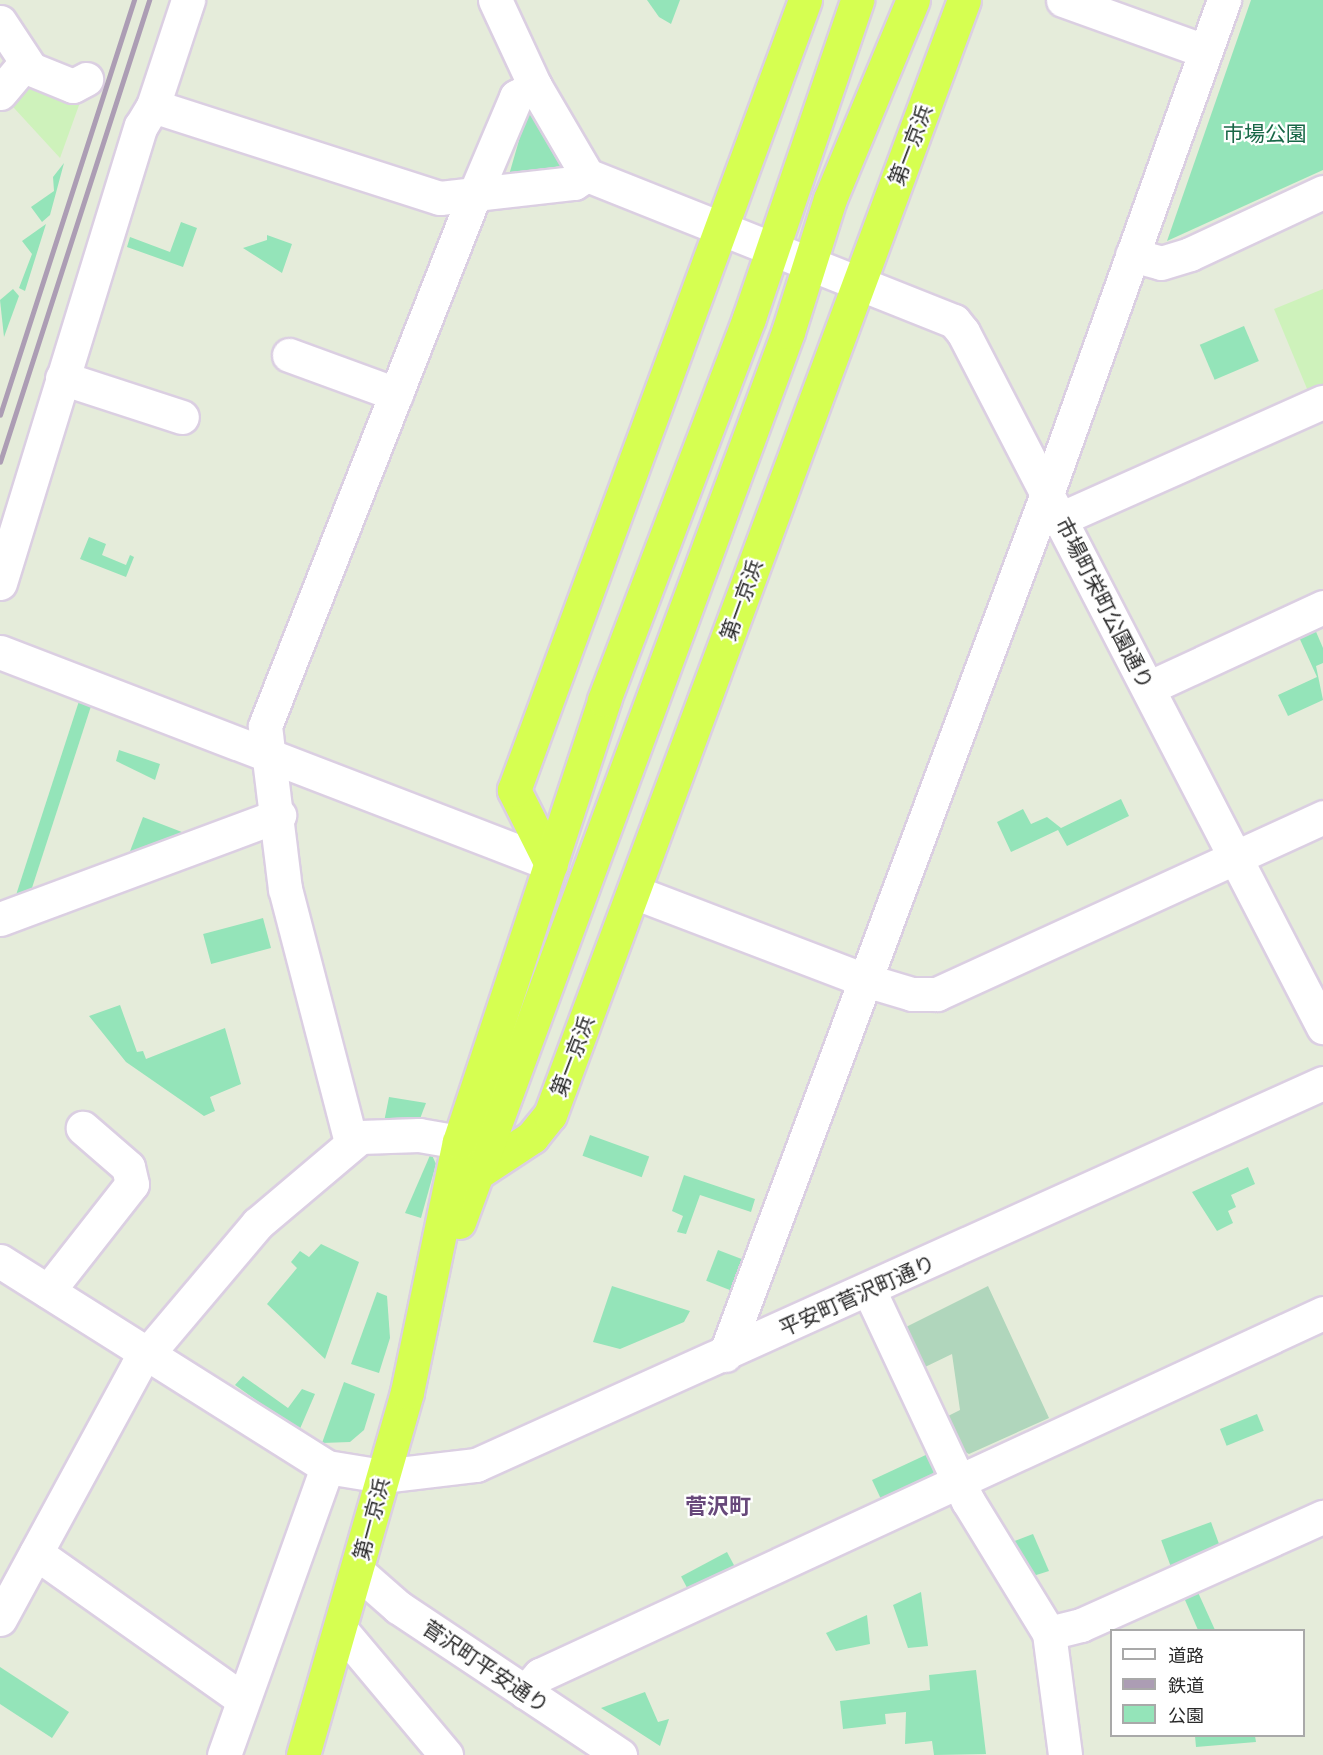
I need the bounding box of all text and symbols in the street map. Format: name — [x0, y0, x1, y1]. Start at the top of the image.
street label: 第一京浜 — [883, 101, 937, 189]
park label: 市場公園 — [1223, 120, 1307, 146]
street label: 市場町栄町公園通り — [1051, 513, 1159, 693]
street label: 第一京浜 — [715, 556, 767, 644]
street label: 第一京浜 — [545, 1012, 599, 1100]
street label: 平安町菅沢町通り — [775, 1249, 939, 1341]
street label: 第一京浜 — [348, 1475, 394, 1563]
district label: 菅沢町 — [685, 1493, 751, 1519]
street label: 菅沢町平安通り — [418, 1614, 554, 1718]
legend — [1110, 1629, 1305, 1737]
text: 道路 — [1168, 1643, 1204, 1667]
text: 鉄道 — [1168, 1673, 1204, 1697]
text: 公園 — [1168, 1703, 1204, 1727]

